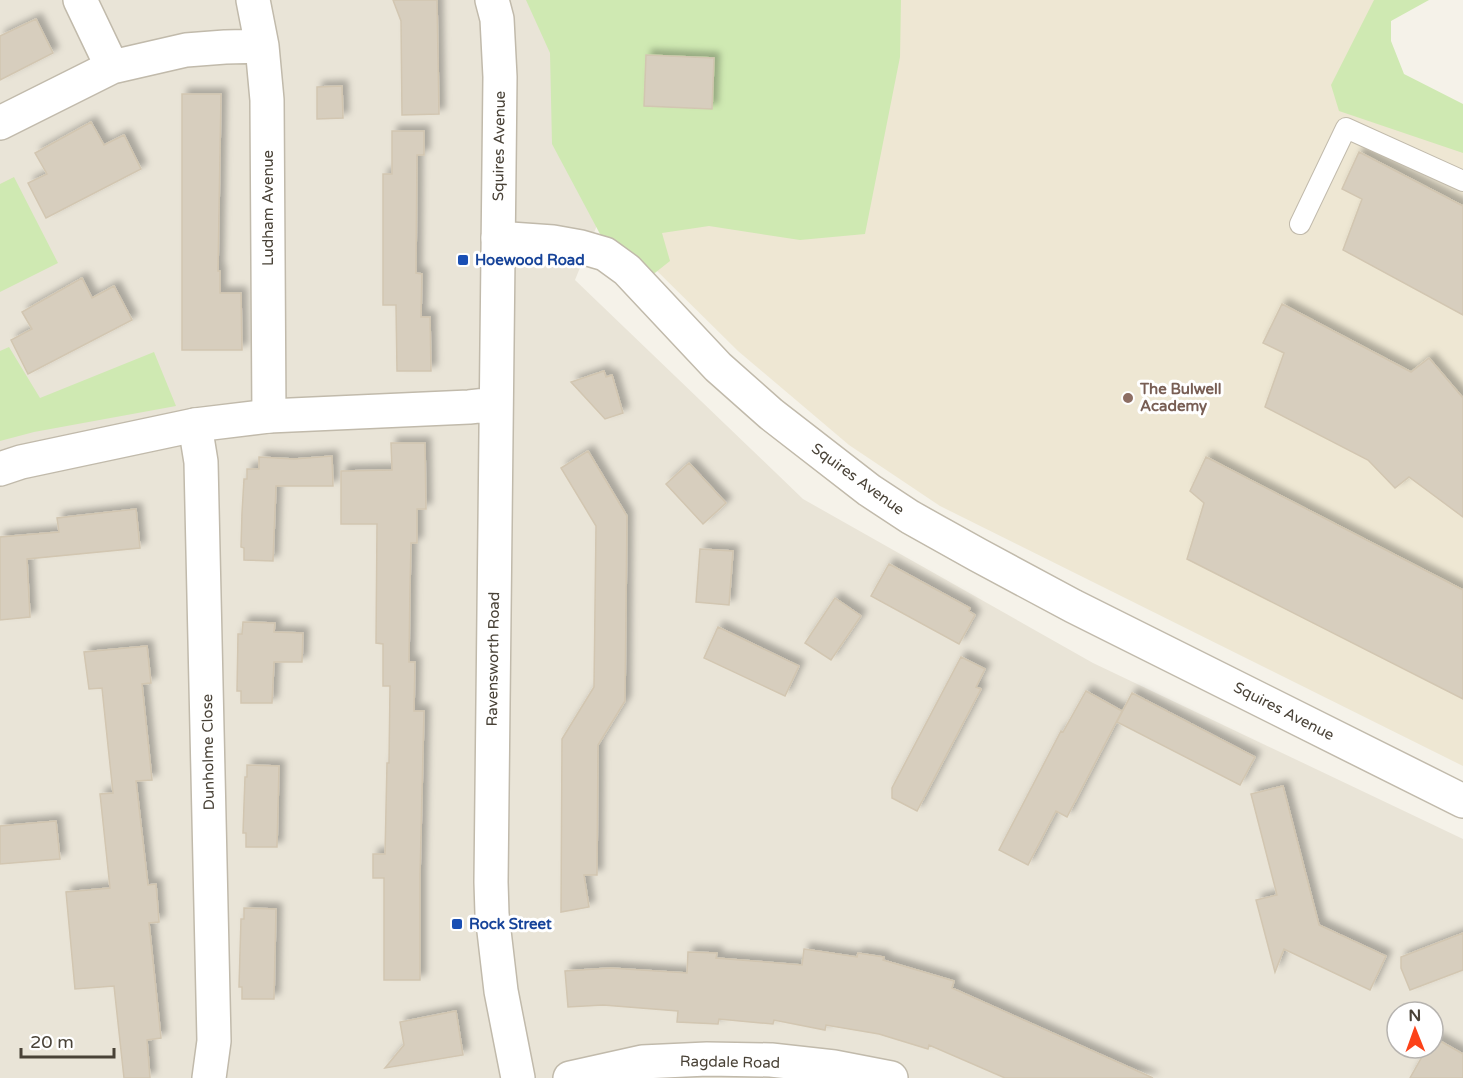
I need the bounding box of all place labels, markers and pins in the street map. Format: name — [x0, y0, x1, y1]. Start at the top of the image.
place label: Hoewood Road — [475, 251, 585, 269]
marker: Hoewood Road — [456, 253, 470, 267]
place label: The Bulwell Academy — [1139, 380, 1221, 416]
marker: The Bulwell Academy — [1121, 391, 1135, 405]
place label: Rock Street — [469, 915, 552, 933]
marker: Rock Street — [450, 917, 464, 931]

